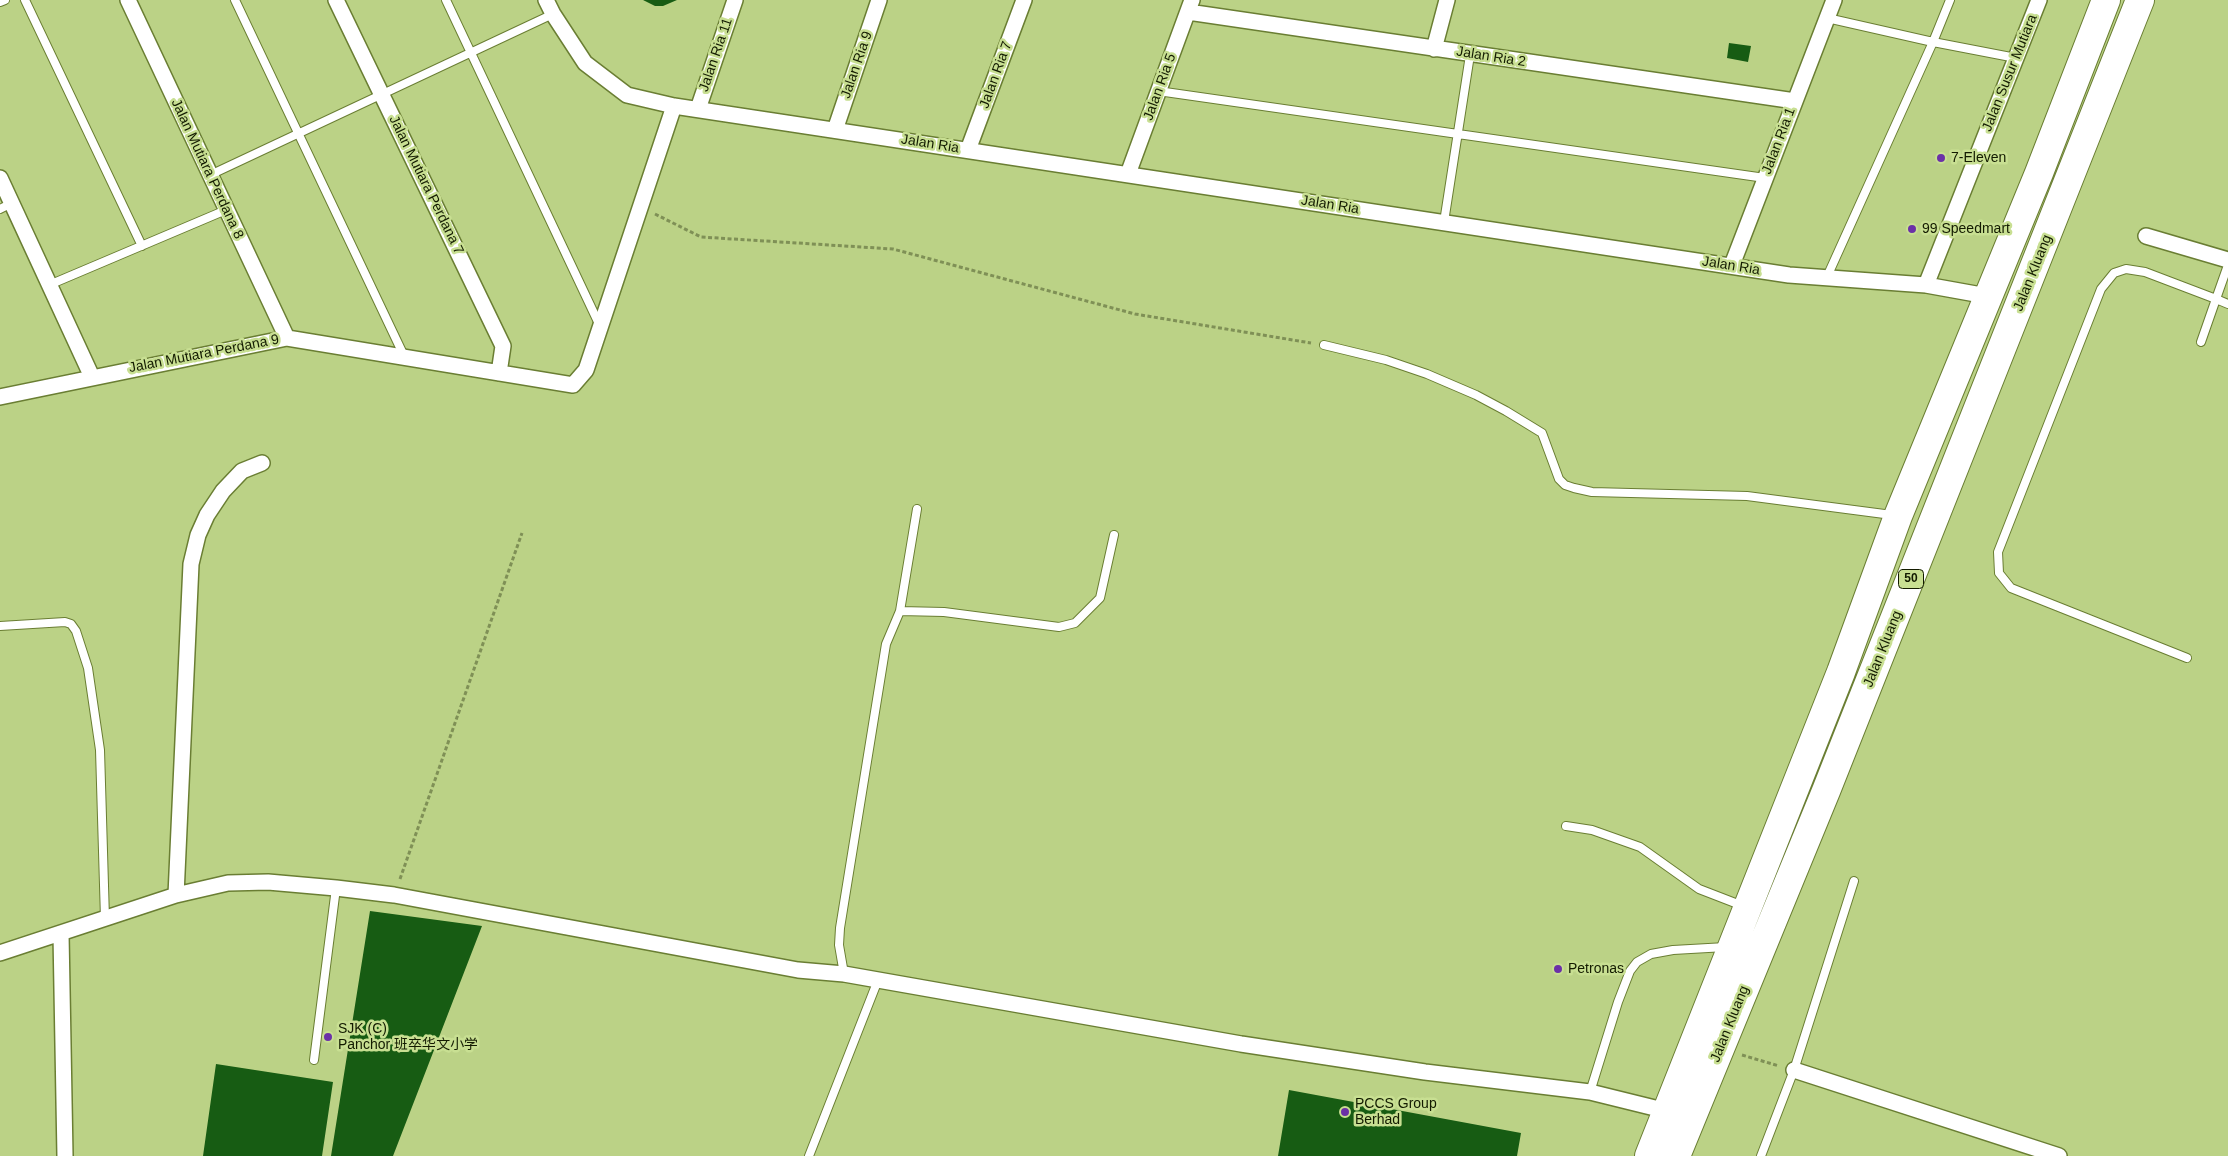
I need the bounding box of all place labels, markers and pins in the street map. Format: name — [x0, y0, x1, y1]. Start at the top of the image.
place label: 7-Eleven — [1951, 150, 2006, 166]
marker: 7-Eleven — [1935, 152, 1947, 164]
place label: 99 Speedmart — [1922, 221, 2010, 237]
marker: 99 Speedmart — [1906, 223, 1918, 235]
place label: Petronas — [1568, 961, 1624, 977]
marker: Petronas — [1552, 963, 1564, 975]
place label: SJK (C) Panchor 班卒华文小学 — [338, 1021, 478, 1054]
marker: SJK (C) Panchor 班卒华文小学 — [322, 1031, 334, 1043]
place label: PCCS Group Berhad — [1355, 1096, 1437, 1128]
marker: PCCS Group Berhad — [1339, 1106, 1351, 1118]

